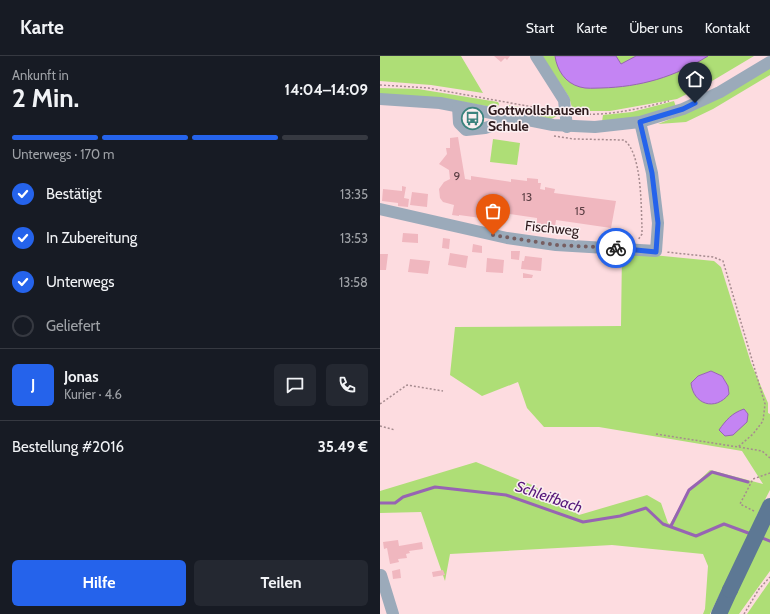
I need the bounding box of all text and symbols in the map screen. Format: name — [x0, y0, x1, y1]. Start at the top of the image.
text: Karte — [20, 16, 64, 39]
text: Start — [526, 19, 554, 37]
text: Karte — [576, 19, 607, 37]
text: Über uns — [629, 19, 683, 37]
text: Kontakt — [705, 19, 750, 37]
pin — [678, 62, 712, 103]
text: Ankunft in — [12, 67, 69, 83]
icon: home — [684, 68, 706, 90]
text: 14:04–14:09 — [285, 81, 368, 99]
text: 2 Min. — [12, 82, 79, 114]
place label: Gottwollshausen Schule — [488, 101, 589, 135]
bus stop icon: Gottwollshausen Schule — [459, 105, 485, 131]
text: Unterwegs · 170 m — [12, 146, 114, 162]
house number: 9 — [454, 168, 461, 183]
icon: check — [12, 183, 34, 205]
text: Bestätigt — [46, 185, 102, 203]
text: 13:35 — [340, 186, 368, 202]
house number: 13 — [522, 189, 532, 204]
pin — [476, 194, 510, 235]
icon: bag — [482, 200, 504, 222]
house number: 15 — [575, 203, 585, 218]
street label: Fischweg — [524, 216, 581, 240]
icon: check — [12, 227, 34, 249]
courier — [596, 228, 636, 268]
text: In Zubereitung — [46, 229, 137, 247]
text: 13:53 — [340, 230, 368, 246]
icon: bike — [605, 237, 627, 259]
icon: check — [12, 271, 34, 293]
text: Unterwegs — [46, 273, 114, 291]
text: 13:58 — [339, 274, 368, 290]
text: Geliefert — [46, 317, 100, 335]
button: chat — [274, 364, 316, 406]
button: phone — [326, 364, 368, 406]
text: Jonas — [64, 368, 99, 386]
text: J — [31, 376, 35, 394]
text: Kurier · 4.6 — [64, 386, 122, 402]
text: Bestellung #2016 — [12, 438, 124, 456]
text: 35.49 € — [318, 438, 368, 456]
water label: Schleifbach — [513, 477, 585, 517]
button: Hilfe — [12, 560, 186, 606]
button: Teilen — [194, 560, 368, 606]

